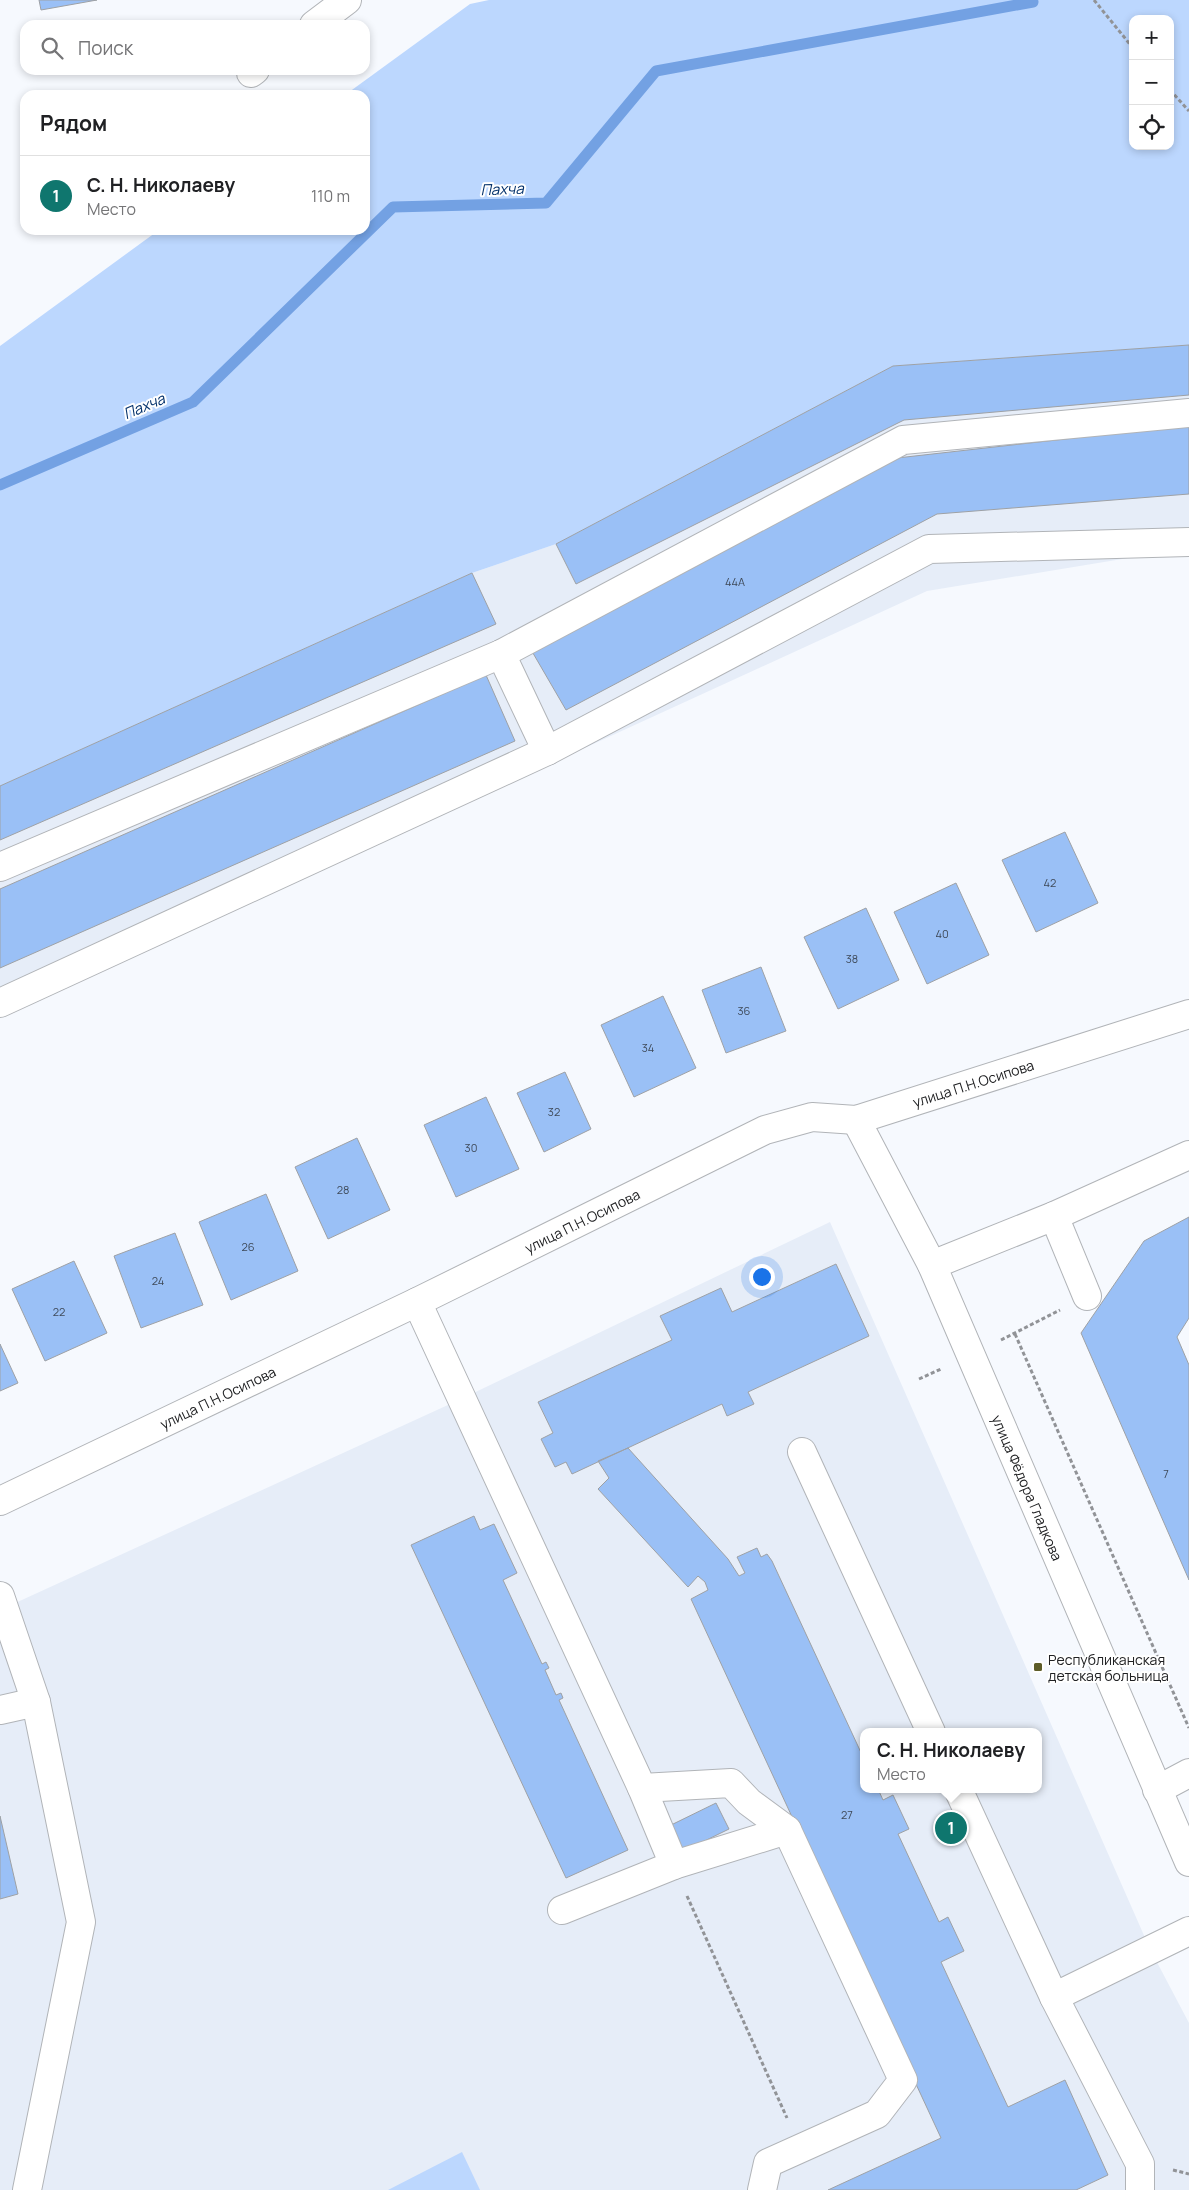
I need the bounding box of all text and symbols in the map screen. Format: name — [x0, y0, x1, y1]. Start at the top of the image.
map controls — [1129, 15, 1174, 150]
button: + — [1129, 15, 1174, 60]
search box — [20, 20, 370, 75]
icon: search — [38, 34, 66, 62]
text: Поиск — [78, 35, 133, 61]
button: − — [1129, 60, 1174, 105]
button: locate — [1129, 105, 1174, 150]
text: Рядом — [40, 109, 107, 137]
text: С. Н. Николаеву — [87, 172, 235, 198]
water label: Пахча — [480, 178, 525, 200]
text: 1 — [52, 185, 60, 207]
text: 110 m — [311, 185, 350, 207]
text: Место — [87, 198, 136, 220]
water label: Пахча — [120, 388, 169, 424]
house number: 44А — [725, 574, 745, 589]
house number: 42 — [1044, 875, 1056, 890]
house number: 40 — [935, 926, 949, 941]
house number: 38 — [846, 951, 858, 966]
house number: 36 — [738, 1003, 751, 1018]
house number: 34 — [642, 1040, 654, 1055]
street label: улица П.Н.Осипова — [910, 1055, 1036, 1111]
house number: 32 — [548, 1104, 560, 1119]
house number: 30 — [465, 1140, 477, 1155]
house number: 28 — [337, 1182, 349, 1197]
street label: улица П.Н.Осипова — [521, 1184, 643, 1257]
house number: 26 — [241, 1239, 255, 1254]
your location — [749, 1264, 775, 1290]
house number: 24 — [152, 1273, 164, 1288]
house number: 22 — [53, 1304, 65, 1319]
street label: улица П.Н.Осипова — [156, 1361, 279, 1433]
street label: улица Фёдора Гладкова — [988, 1412, 1068, 1563]
house number: 7 — [1163, 1466, 1169, 1481]
place label: Республиканская детская больница — [1048, 1650, 1169, 1685]
marker: Республиканская детская больница — [1032, 1661, 1044, 1673]
popup — [860, 1728, 1042, 1793]
text: С. Н. Николаеву — [877, 1737, 1025, 1763]
text: Место — [877, 1763, 926, 1785]
house number: 27 — [841, 1807, 853, 1822]
pin: 1 — [935, 1809, 967, 1847]

